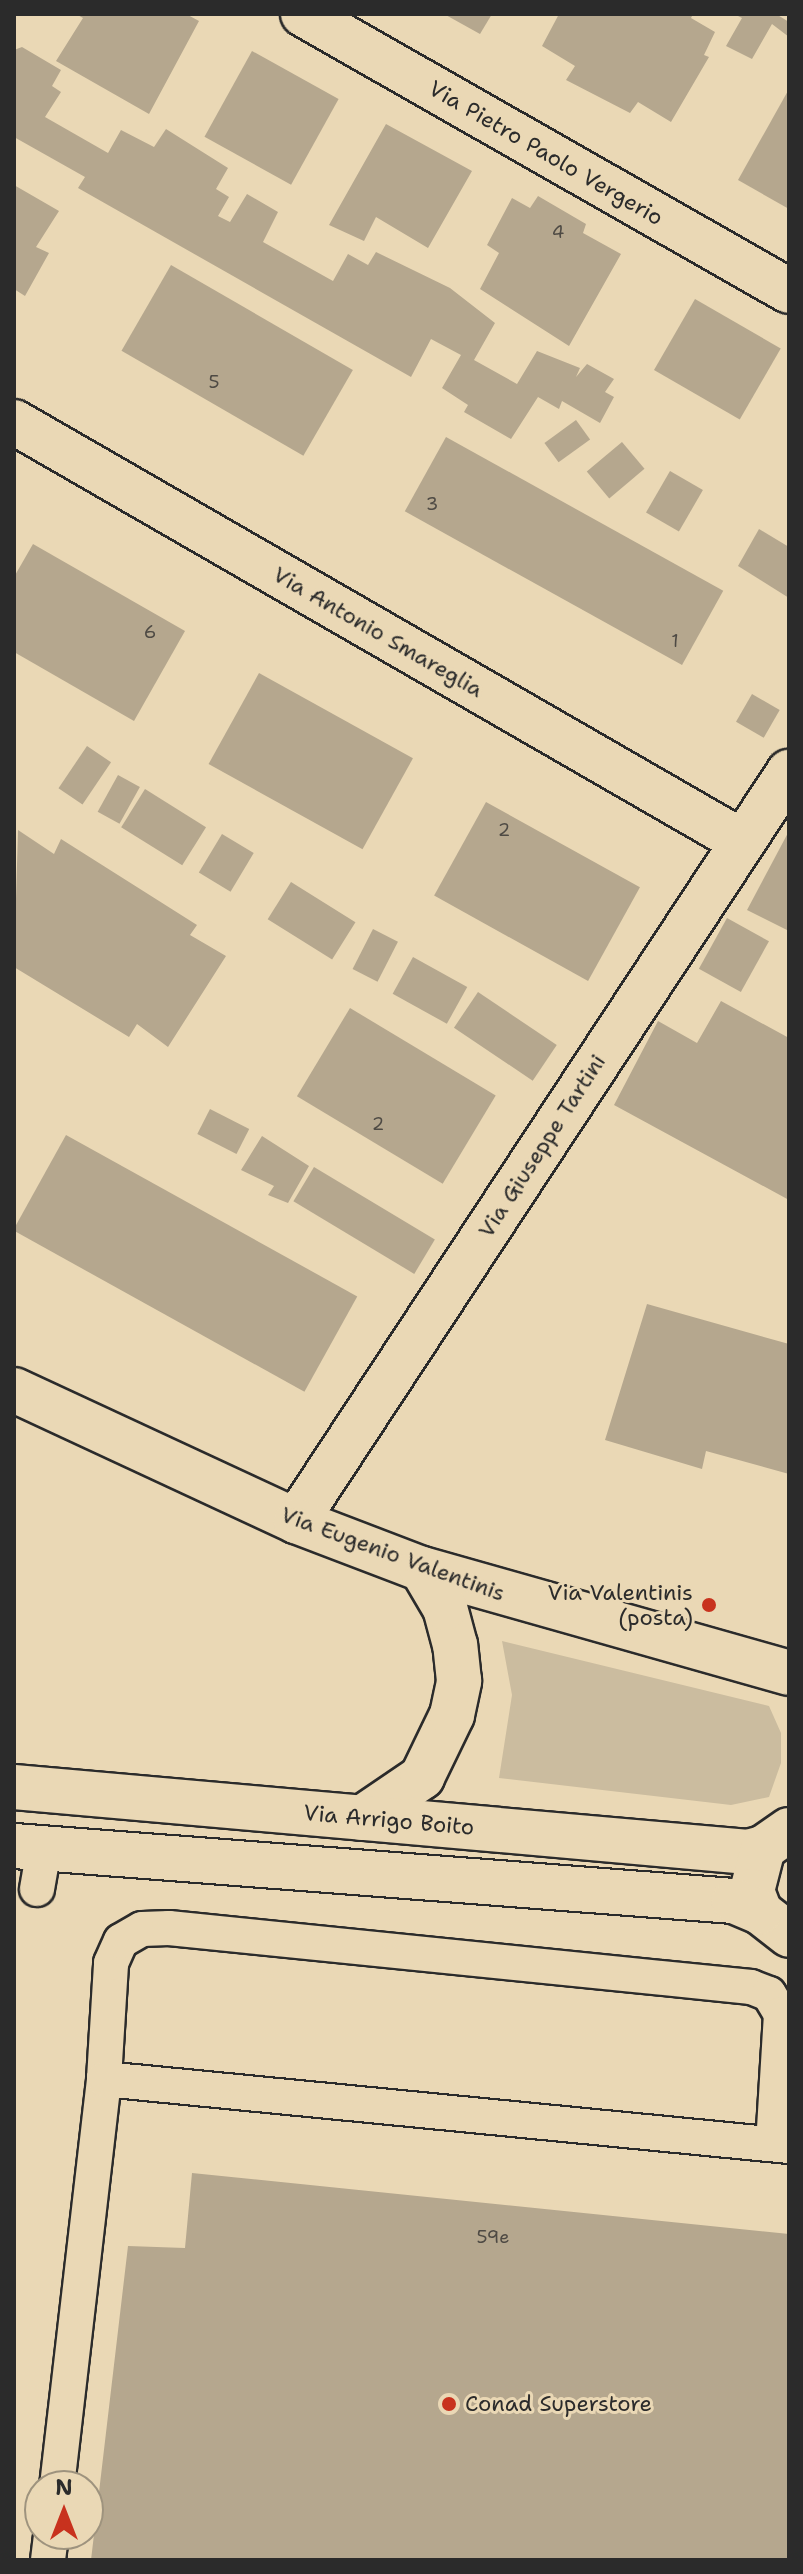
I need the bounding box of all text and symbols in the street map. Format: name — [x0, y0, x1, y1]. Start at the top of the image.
street label: Via Pietro Paolo Vergerio — [424, 75, 668, 231]
house number: 4 — [552, 221, 564, 243]
house number: 5 — [208, 371, 220, 393]
house number: 3 — [426, 493, 438, 515]
street label: Via Antonio Smareglia — [268, 561, 488, 703]
house number: 6 — [144, 621, 156, 643]
house number: 1 — [671, 630, 679, 652]
house number: 2 — [498, 819, 510, 841]
street label: Via Giuseppe Tartini — [473, 1049, 611, 1243]
house number: 2 — [372, 1113, 384, 1135]
street label: Via Eugenio Valentinis — [277, 1501, 509, 1607]
place label: Via Valentinis (posta) — [548, 1579, 693, 1630]
marker: Via Valentinis (posta) — [700, 1596, 718, 1614]
street label: Via Arrigo Boito — [303, 1799, 475, 1841]
house number: 59e — [477, 2226, 509, 2248]
place label: Conad Superstore — [465, 2391, 652, 2417]
marker: Conad Superstore — [440, 2395, 458, 2413]
north arrow — [24, 2470, 104, 2550]
text: N — [55, 2473, 73, 2502]

